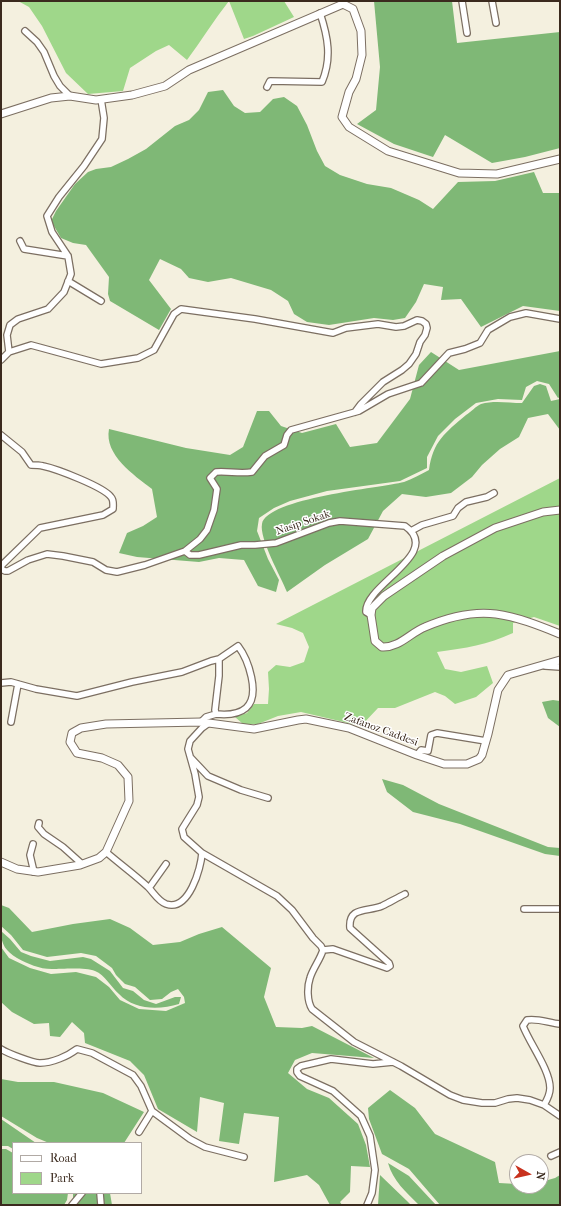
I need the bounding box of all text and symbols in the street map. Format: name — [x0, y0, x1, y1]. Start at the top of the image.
street label: Nasip Sokak — [274, 508, 332, 538]
street label: Zafanoz Caddesi — [342, 711, 420, 749]
legend — [12, 1142, 142, 1194]
text: Road — [50, 1151, 77, 1165]
north arrow — [509, 1154, 549, 1194]
text: Park — [50, 1171, 74, 1185]
text: N — [533, 1171, 547, 1181]

